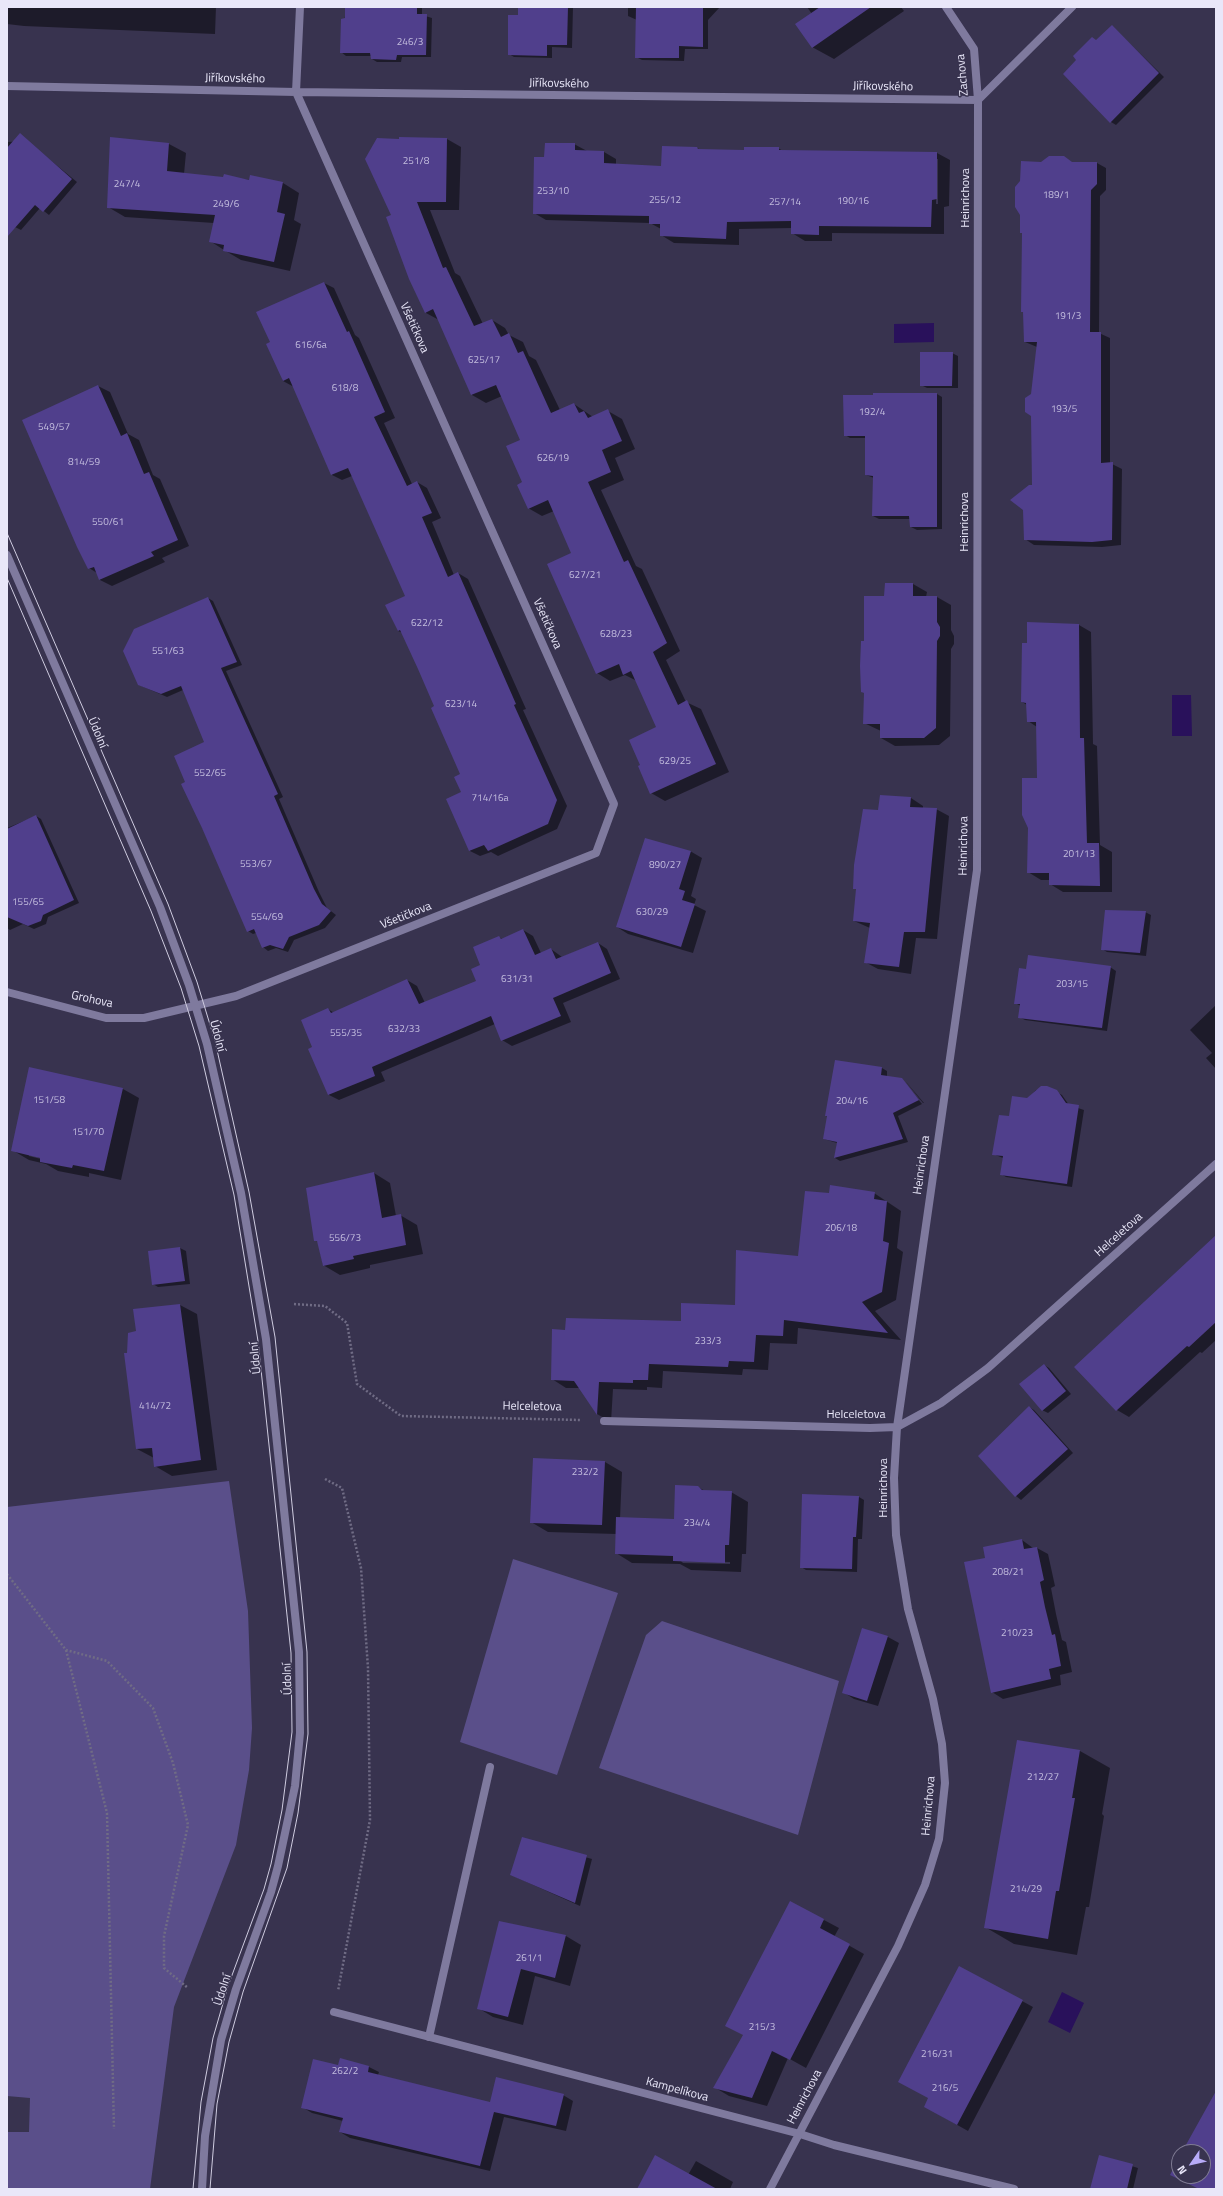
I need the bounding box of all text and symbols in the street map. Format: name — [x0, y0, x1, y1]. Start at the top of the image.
house number: 246/3 — [397, 37, 423, 49]
street label: Zachova — [954, 53, 972, 97]
street label: Jiříkovského — [205, 71, 265, 87]
street label: Jiříkovského — [529, 76, 589, 92]
street label: Jiříkovského — [853, 79, 913, 95]
house number: 251/8 — [403, 156, 429, 168]
street label: Heinrichova — [959, 168, 973, 228]
house number: 247/4 — [114, 179, 140, 191]
house number: 253/10 — [537, 186, 569, 198]
house number: 189/1 — [1043, 190, 1069, 202]
house number: 255/12 — [649, 195, 681, 207]
house number: 190/16 — [837, 196, 869, 208]
house number: 257/14 — [769, 197, 801, 209]
house number: 249/6 — [213, 199, 239, 211]
street label: Všetičkova — [396, 300, 432, 356]
house number: 191/3 — [1055, 311, 1081, 323]
house number: 616/6a — [295, 340, 327, 352]
house number: 625/17 — [468, 355, 500, 367]
house number: 618/8 — [332, 383, 358, 395]
house number: 193/5 — [1051, 404, 1077, 416]
house number: 192/4 — [859, 407, 885, 419]
house number: 549/57 — [38, 422, 70, 434]
house number: 626/19 — [537, 453, 569, 465]
house number: 814/59 — [68, 457, 100, 469]
street label: Heinrichova — [958, 492, 972, 552]
house number: 550/61 — [92, 517, 124, 529]
house number: 627/21 — [569, 570, 601, 582]
street label: Všetičkova — [529, 596, 565, 652]
house number: 622/12 — [411, 618, 443, 630]
house number: 628/23 — [600, 629, 632, 641]
house number: 551/63 — [152, 646, 184, 658]
house number: 623/14 — [445, 699, 477, 711]
street label: Údolní — [84, 715, 110, 751]
house number: 629/25 — [659, 756, 691, 768]
house number: 552/65 — [194, 768, 226, 780]
house number: 714/16a — [471, 793, 509, 805]
street label: Heinrichova — [956, 816, 972, 876]
house number: 201/13 — [1063, 849, 1095, 861]
house number: 553/67 — [240, 859, 272, 871]
house number: 890/27 — [649, 860, 681, 872]
house number: 155/65 — [12, 897, 44, 909]
street label: Všetičkova — [378, 899, 434, 933]
house number: 630/29 — [636, 907, 668, 919]
house number: 554/69 — [251, 912, 283, 924]
house number: 631/31 — [501, 974, 533, 986]
house number: 203/15 — [1056, 979, 1088, 991]
street label: Grohova — [70, 989, 114, 1011]
street label: Údolní — [206, 1019, 228, 1053]
house number: 632/33 — [388, 1024, 420, 1036]
house number: 555/35 — [330, 1028, 362, 1040]
house number: 151/58 — [33, 1095, 65, 1107]
house number: 204/16 — [836, 1096, 868, 1108]
house number: 151/70 — [72, 1127, 104, 1139]
street label: Heinrichova — [911, 1135, 933, 1195]
street label: Helceletova — [1092, 1210, 1146, 1260]
house number: 206/18 — [825, 1223, 857, 1235]
house number: 556/73 — [329, 1233, 361, 1245]
house number: 233/3 — [695, 1336, 721, 1348]
street label: Údolní — [247, 1341, 265, 1375]
street label: Helceletova — [502, 1399, 562, 1415]
house number: 414/72 — [139, 1401, 171, 1413]
street label: Helceletova — [826, 1408, 886, 1422]
street label: Heinrichova — [877, 1458, 891, 1518]
house number: 232/2 — [572, 1467, 598, 1479]
house number: 234/4 — [684, 1518, 710, 1530]
house number: 208/21 — [992, 1567, 1024, 1579]
house number: 210/23 — [1001, 1628, 1033, 1640]
street label: Údolní — [280, 1663, 296, 1695]
house number: 212/27 — [1027, 1772, 1059, 1784]
street label: Heinrichova — [919, 1776, 939, 1836]
house number: 214/29 — [1010, 1884, 1042, 1896]
house number: 261/1 — [516, 1953, 542, 1965]
street label: Údolní — [211, 1972, 235, 2008]
house number: 215/3 — [749, 2022, 775, 2034]
house number: 216/31 — [921, 2049, 953, 2061]
house number: 262/2 — [332, 2066, 358, 2078]
street label: Heinrichova — [785, 2067, 825, 2127]
street label: Kampelíkova — [644, 2075, 710, 2105]
house number: 216/5 — [932, 2083, 958, 2095]
north arrow — [1171, 2144, 1211, 2184]
text: N — [1173, 2163, 1191, 2178]

